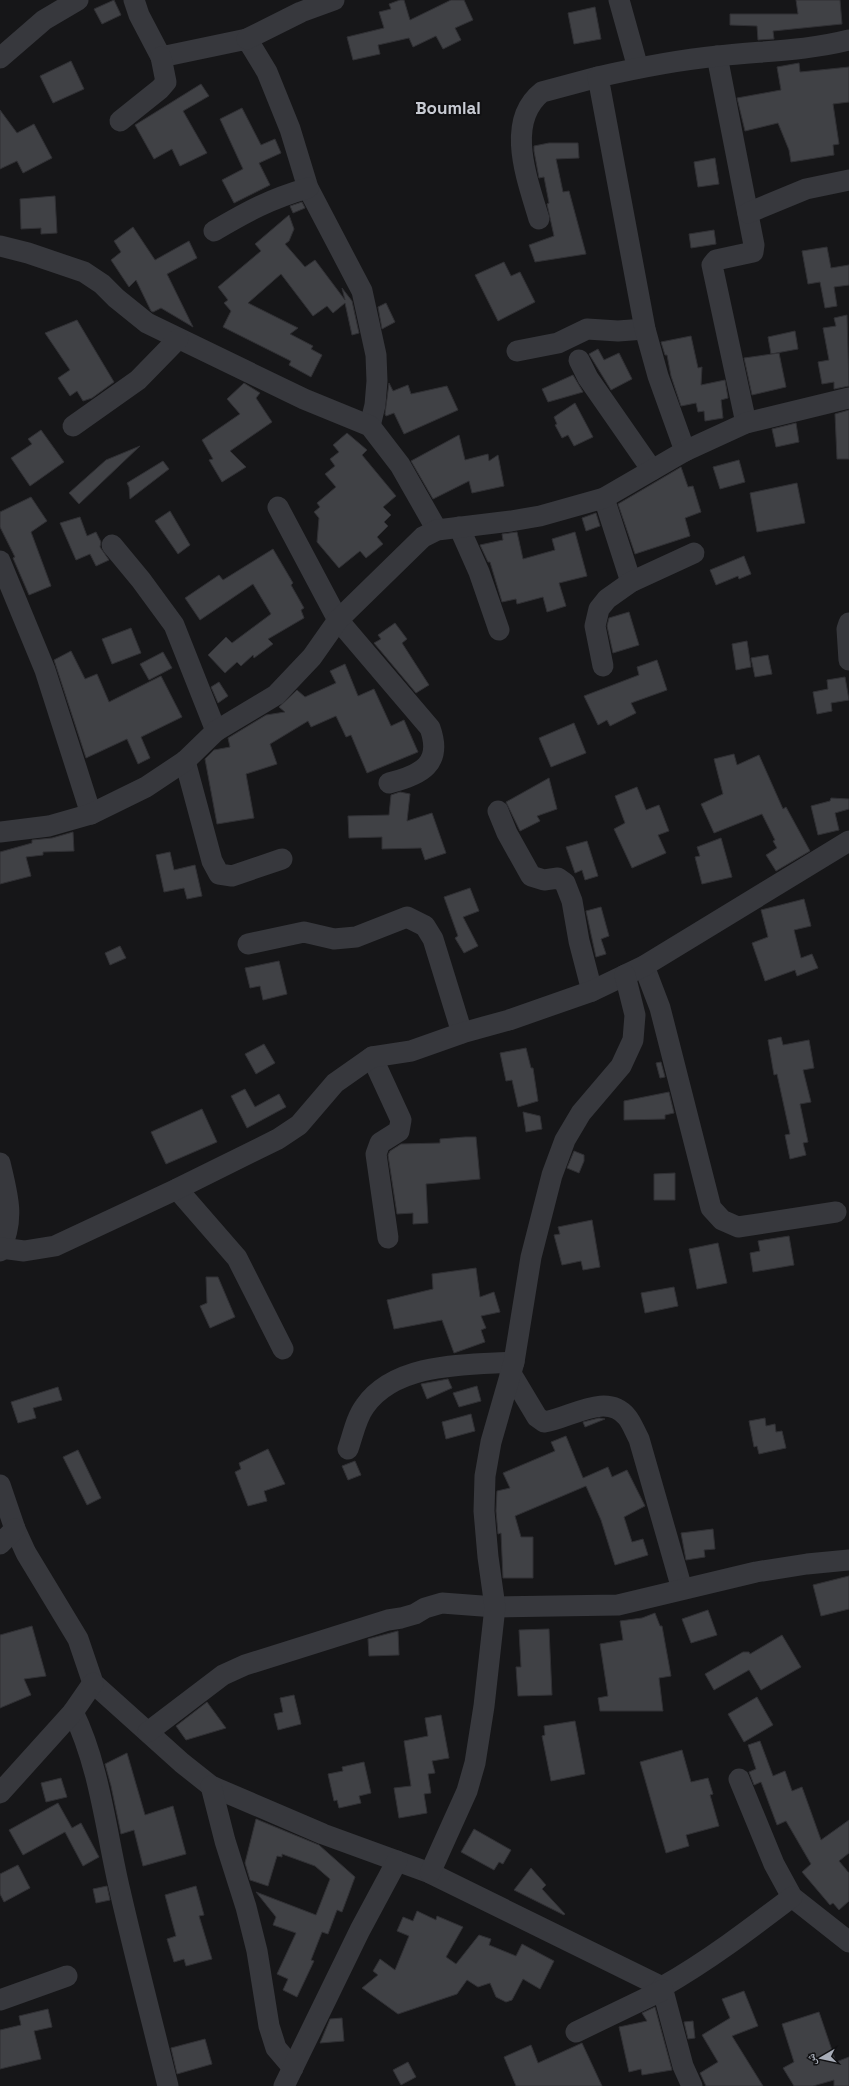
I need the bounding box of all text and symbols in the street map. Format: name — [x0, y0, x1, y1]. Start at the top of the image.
district label: Boumlal — [415, 97, 481, 119]
north arrow — [801, 2038, 841, 2078]
text: ش — [803, 2052, 820, 2066]

